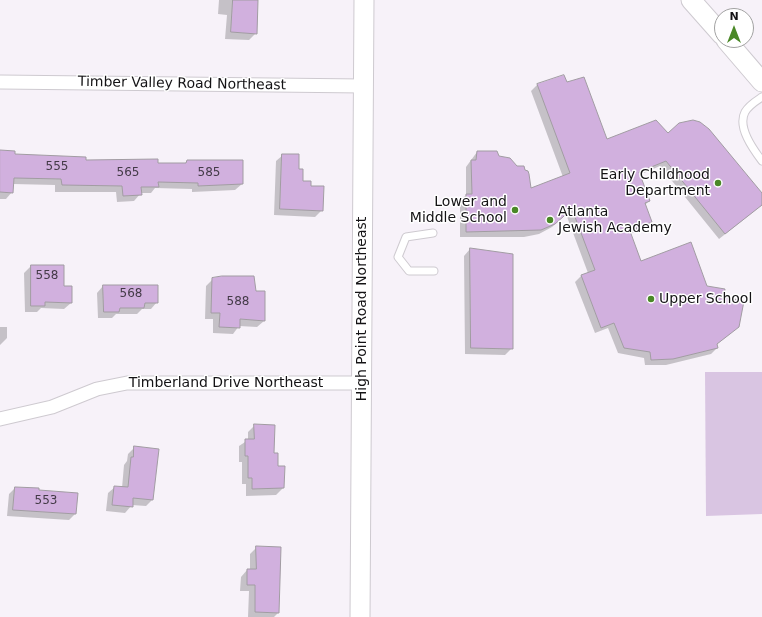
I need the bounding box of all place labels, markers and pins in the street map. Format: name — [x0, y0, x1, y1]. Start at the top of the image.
place label: Early Childhood Department — [600, 167, 710, 200]
marker: Early Childhood Department — [713, 178, 723, 188]
place label: Lower and Middle School — [410, 194, 507, 226]
place label: Atlanta Jewish Academy — [558, 204, 672, 236]
marker: Lower and Middle School — [510, 205, 520, 215]
marker: Atlanta Jewish Academy — [545, 215, 555, 225]
place label: Upper School — [659, 291, 752, 307]
marker: Upper School — [646, 294, 656, 304]

